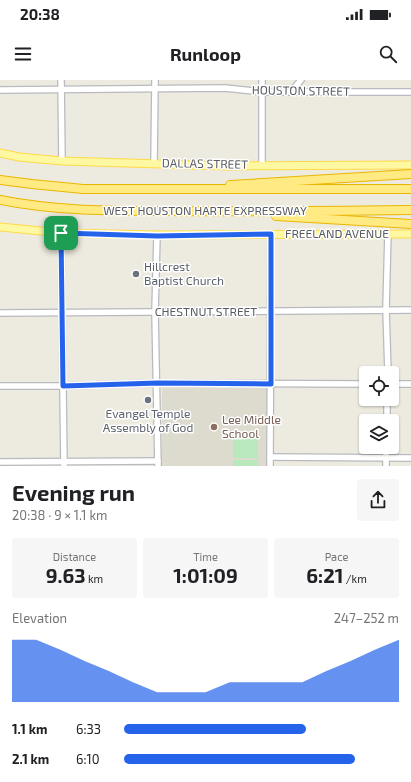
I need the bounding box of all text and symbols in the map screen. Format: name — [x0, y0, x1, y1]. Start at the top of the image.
text: 20:38 — [20, 5, 60, 23]
icon: menu — [12, 43, 34, 65]
text: Runloop — [170, 43, 241, 65]
icon: search — [377, 43, 399, 65]
street label: HOUSTON STREET — [252, 82, 350, 98]
street label: DALLAS STREET — [162, 155, 248, 171]
street label: WEST HOUSTON HARTE EXPRESSWAY — [103, 203, 307, 217]
pin — [44, 216, 78, 250]
icon: arrive — [50, 222, 72, 244]
street label: FREELAND AVENUE — [285, 226, 389, 240]
place label: Hillcrest Baptist Church — [144, 259, 224, 287]
marker: Hillcrest Baptist Church — [131, 269, 141, 279]
street label: CHESTNUT STREET — [155, 304, 257, 318]
map controls — [359, 366, 399, 454]
button: locate — [359, 366, 399, 406]
marker: Evangel Temple Assembly of God — [143, 395, 153, 405]
place label: Evangel Temple Assembly of God — [103, 406, 193, 434]
place label: Lee Middle School — [222, 412, 281, 440]
button: layers — [359, 414, 399, 454]
marker: Lee Middle School — [209, 422, 219, 432]
text: Evening run — [12, 479, 135, 505]
button: share — [357, 479, 399, 521]
text: 20:38 · 9 × 1.1 km — [12, 507, 107, 523]
text: Distance — [53, 550, 96, 563]
text: Time — [193, 550, 218, 563]
text: Pace — [325, 550, 348, 563]
text: 9.63 — [46, 563, 86, 587]
text: 1:01:09 — [173, 563, 238, 587]
text: 6:21 — [306, 563, 343, 587]
text: km — [86, 572, 103, 585]
text: /km — [343, 572, 367, 585]
text: Elevation — [12, 610, 67, 626]
text: 247–252 m — [334, 610, 399, 626]
text: 1.1 km — [12, 721, 47, 737]
text: 6:33 — [76, 721, 101, 737]
text: 2.1 km — [12, 751, 49, 767]
text: 6:10 — [76, 751, 100, 767]

